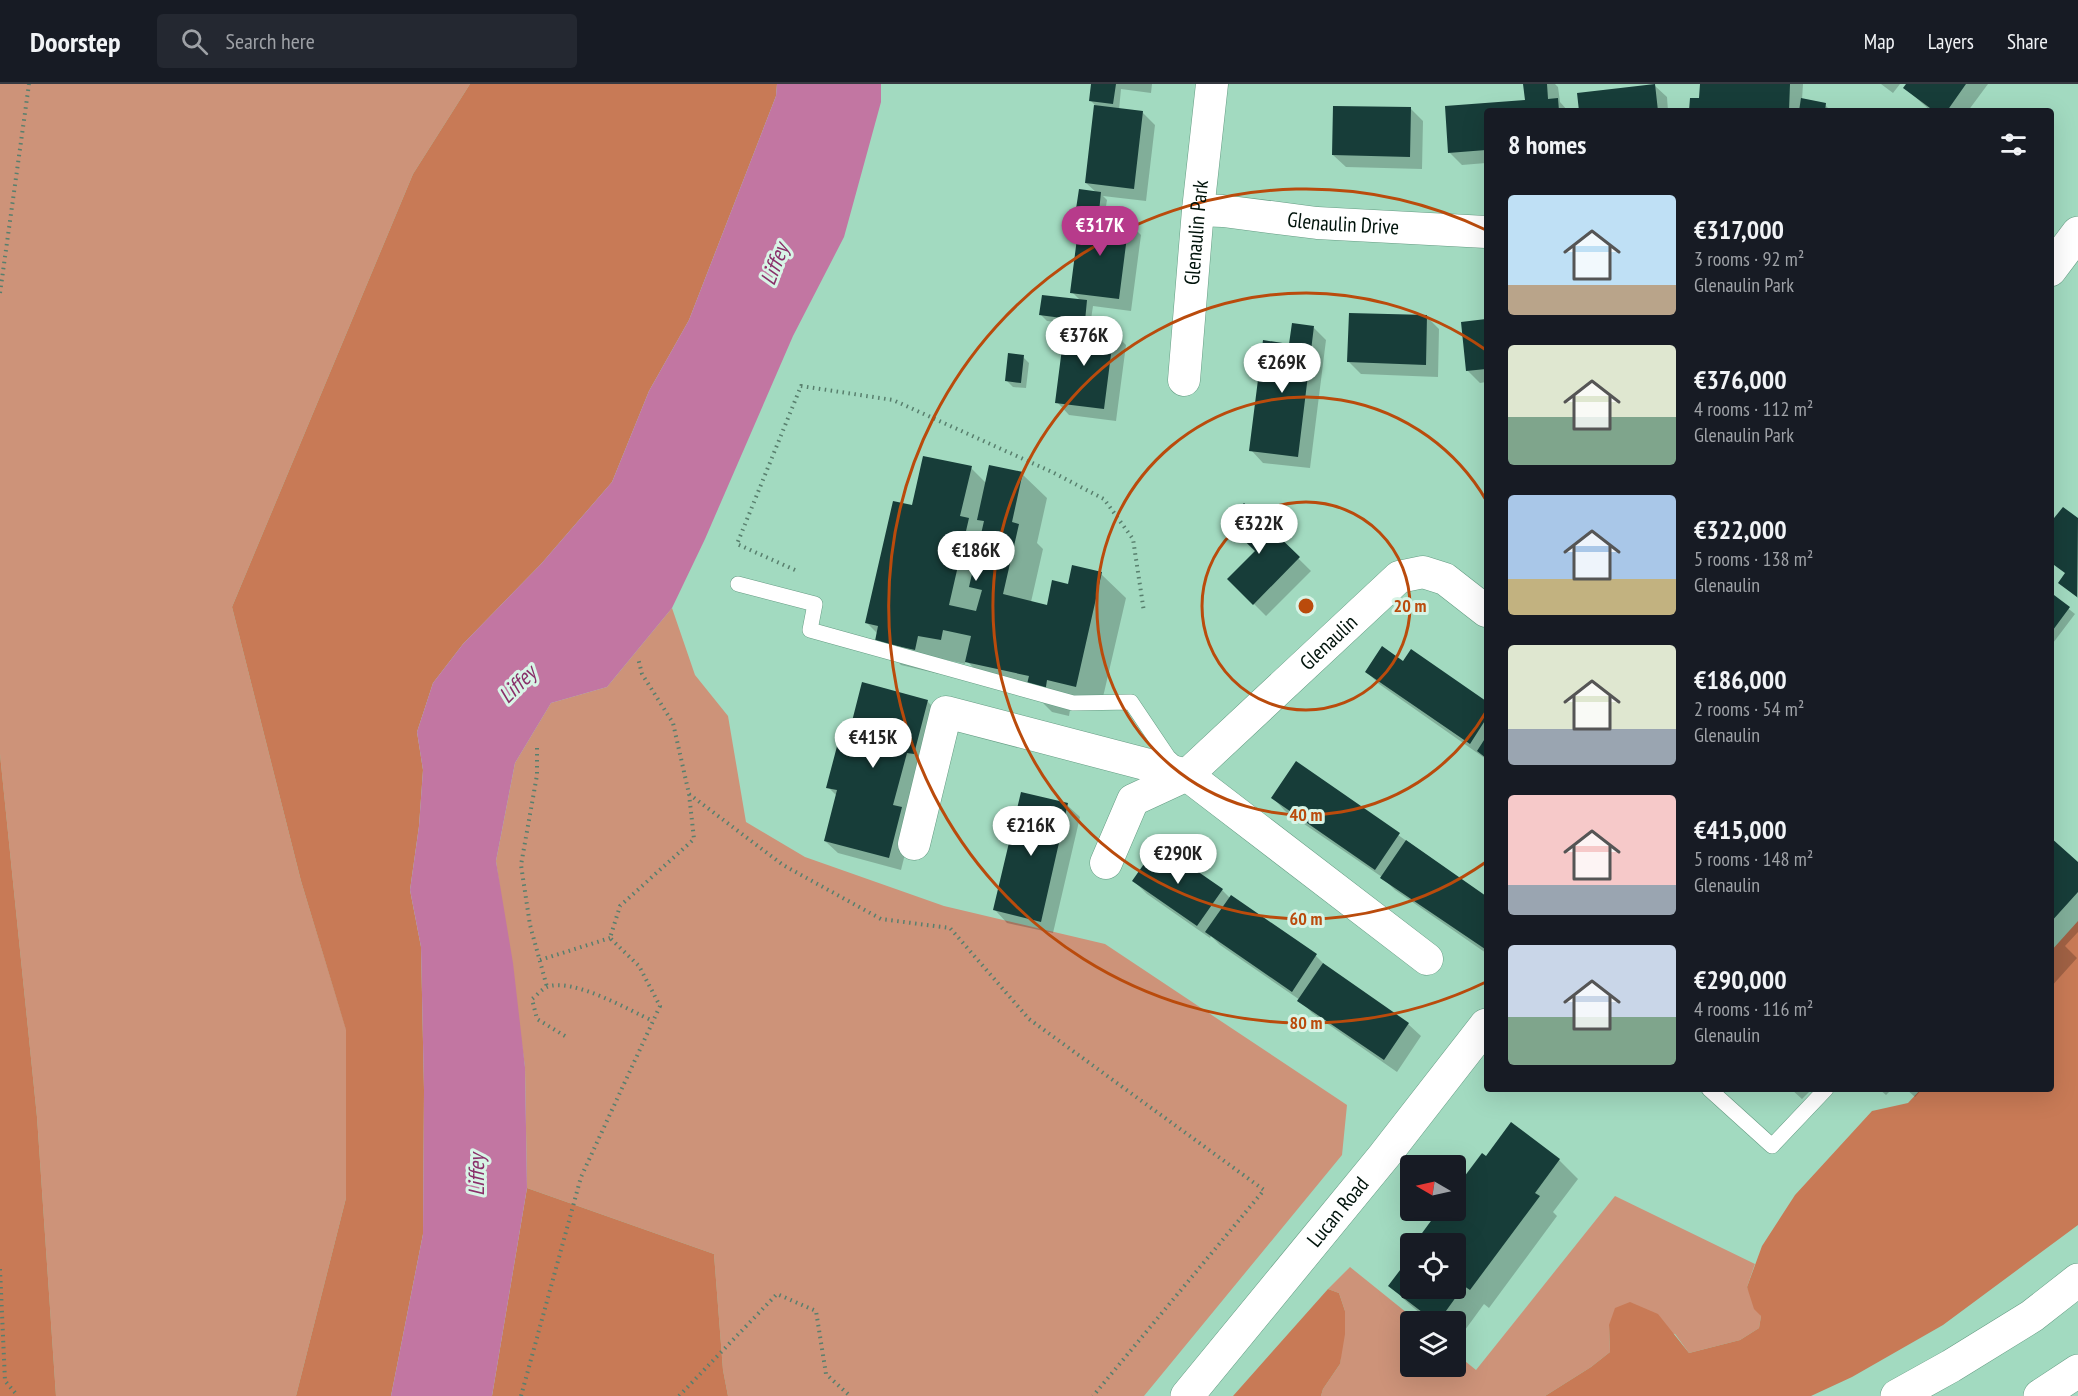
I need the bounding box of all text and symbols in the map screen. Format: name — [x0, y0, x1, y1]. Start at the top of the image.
search box — [157, 14, 577, 68]
text: Doorstep — [30, 23, 121, 60]
icon: search — [178, 25, 211, 58]
text: Search here — [226, 27, 315, 55]
text: Map — [1864, 28, 1895, 55]
text: Layers — [1928, 28, 1974, 55]
text: Share — [2007, 28, 2048, 55]
text: 8 homes — [1508, 128, 1586, 161]
icon: filters — [1997, 128, 2030, 161]
street label: Glenaulin Park — [1178, 179, 1214, 286]
street label: Glenaulin Drive — [1286, 205, 1400, 240]
pin: €317K — [1058, 206, 1142, 257]
text: €317K — [1076, 212, 1124, 238]
text: €317,000 — [1694, 213, 1784, 246]
icon: home — [1556, 219, 1628, 291]
water label: Liffey — [753, 237, 796, 289]
text: 3 rooms · 92 m² — [1694, 246, 1804, 272]
text: Glenaulin Park — [1694, 272, 1794, 298]
pin: €376K — [1042, 316, 1126, 367]
text: €376K — [1060, 322, 1108, 348]
pin: €269K — [1240, 343, 1324, 394]
text: €269K — [1258, 349, 1306, 375]
text: €376,000 — [1694, 363, 1787, 396]
icon: home — [1556, 369, 1628, 441]
text: 4 rooms · 112 m² — [1694, 396, 1813, 422]
text: Glenaulin Park — [1694, 422, 1794, 448]
pin: €322K — [1217, 504, 1301, 555]
text: €322K — [1235, 510, 1283, 536]
text: €322,000 — [1694, 513, 1787, 546]
icon: home — [1556, 519, 1628, 591]
pin: €186K — [934, 531, 1018, 582]
text: €186K — [952, 537, 1000, 563]
text: 5 rooms · 138 m² — [1694, 546, 1813, 572]
text: Glenaulin — [1694, 572, 1760, 598]
text: 20 m — [1394, 594, 1426, 617]
centre of rings — [1296, 596, 1316, 616]
street label: Glenaulin — [1294, 609, 1363, 676]
water label: Liffey — [492, 657, 544, 709]
text: €186,000 — [1694, 663, 1787, 696]
icon: home — [1556, 669, 1628, 741]
text: 2 rooms · 54 m² — [1694, 696, 1804, 722]
pin: €415K — [831, 718, 915, 769]
text: Glenaulin — [1694, 722, 1760, 748]
text: €415K — [849, 724, 897, 750]
text: 40 m — [1290, 803, 1322, 826]
pin: €216K — [989, 806, 1073, 857]
text: €216K — [1007, 812, 1055, 838]
text: €415,000 — [1694, 813, 1787, 846]
icon: home — [1556, 819, 1628, 891]
pin: €290K — [1136, 834, 1220, 885]
text: €290K — [1154, 840, 1202, 866]
text: 5 rooms · 148 m² — [1694, 846, 1813, 872]
text: Glenaulin — [1694, 872, 1760, 898]
text: 60 m — [1290, 907, 1322, 930]
text: €290,000 — [1694, 963, 1787, 996]
icon: home — [1556, 969, 1628, 1041]
text: 4 rooms · 116 m² — [1694, 996, 1813, 1022]
text: 80 m — [1290, 1011, 1322, 1034]
text: Glenaulin — [1694, 1022, 1760, 1048]
water label: Liffey — [462, 1151, 490, 1196]
north arrow — [1400, 1155, 1466, 1221]
map controls — [1400, 1155, 1466, 1377]
street label: Lucan Road — [1301, 1171, 1374, 1252]
button: locate — [1400, 1233, 1466, 1299]
button: layers — [1400, 1311, 1466, 1377]

